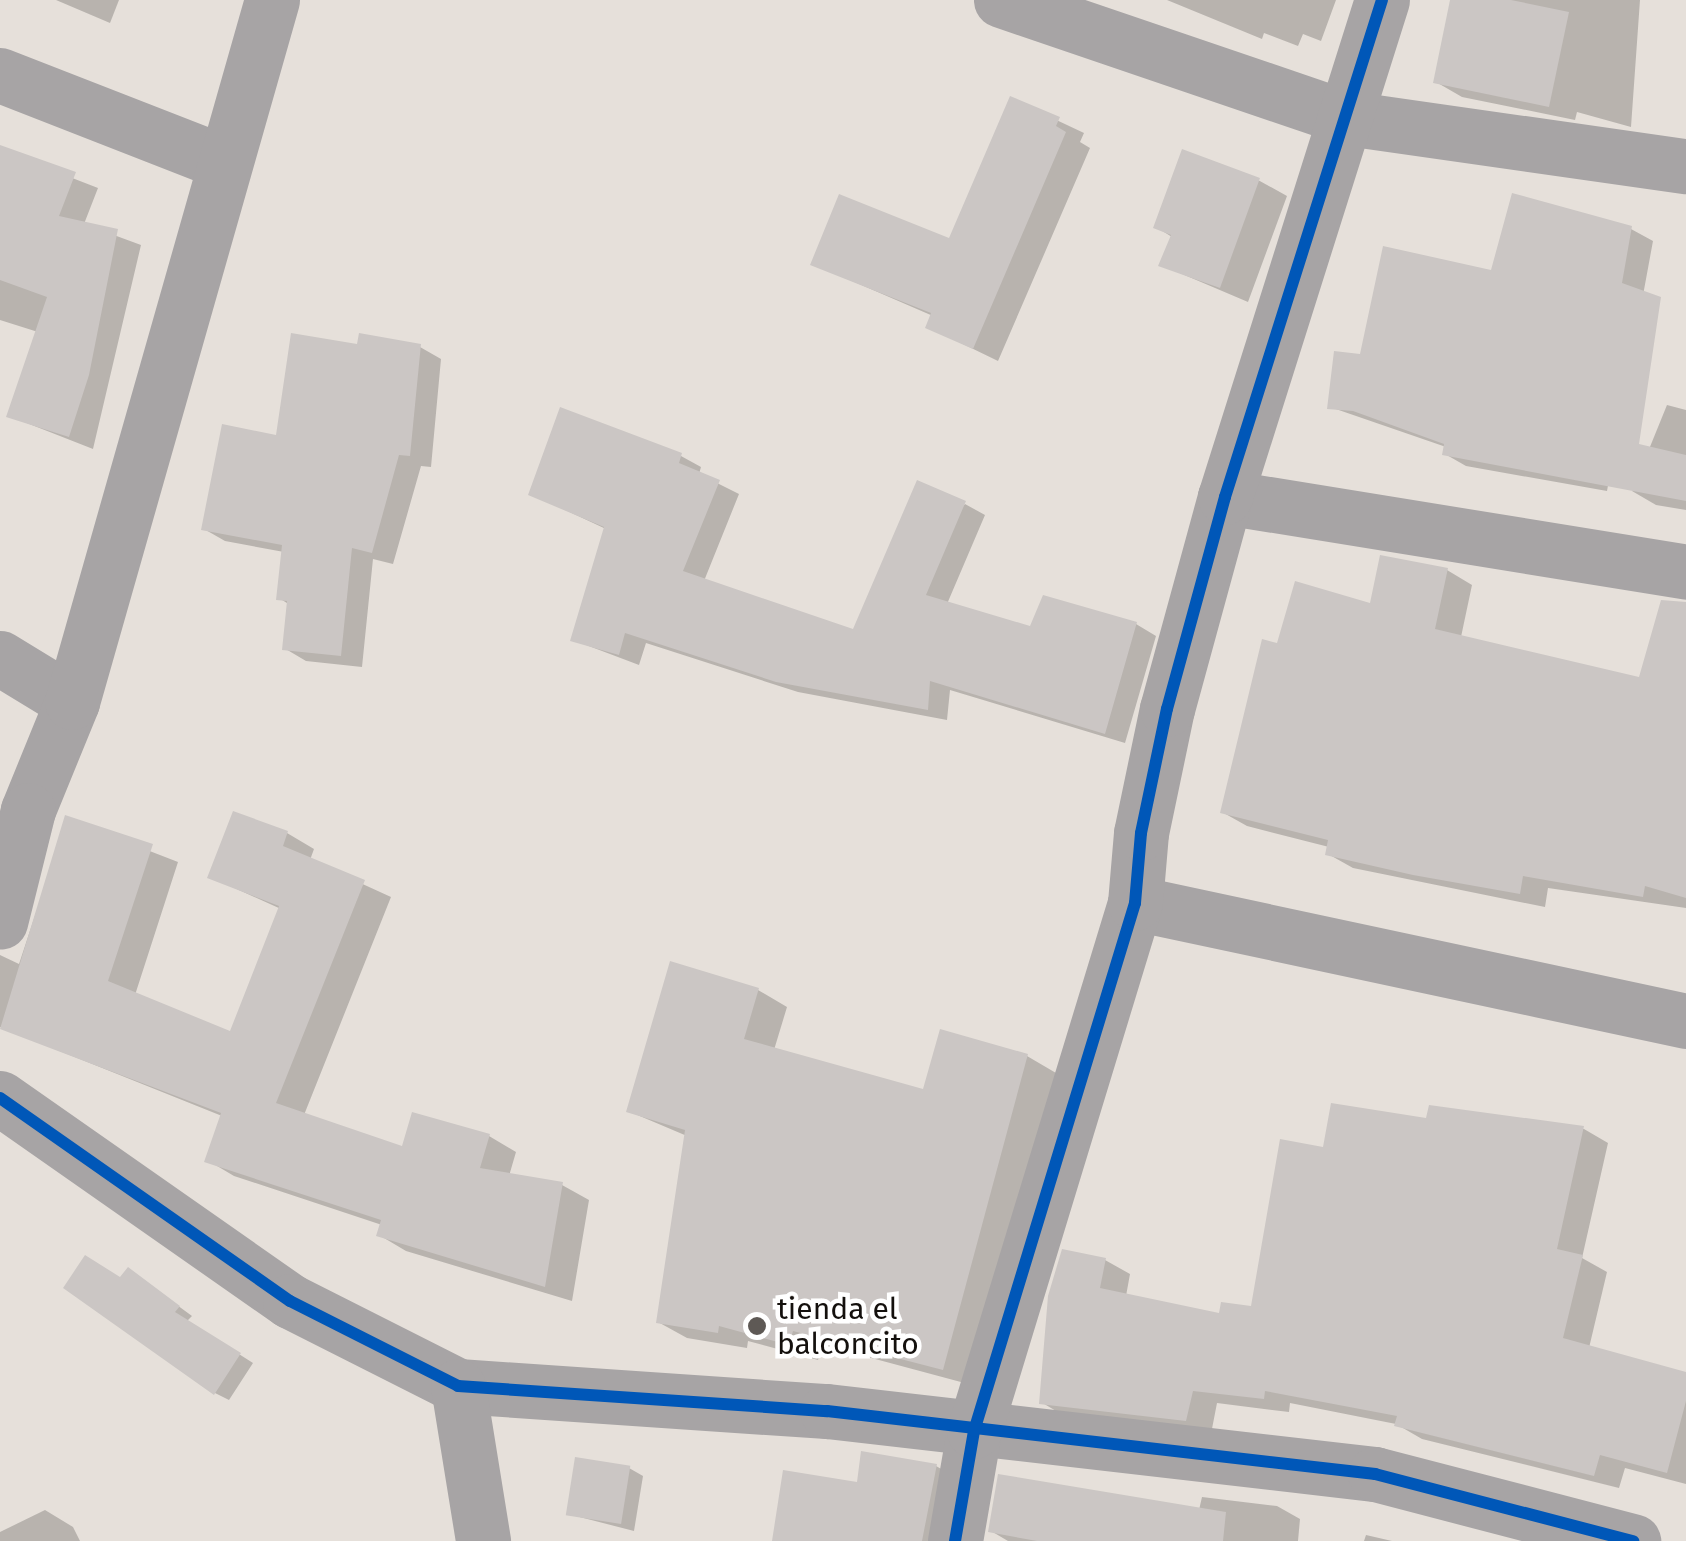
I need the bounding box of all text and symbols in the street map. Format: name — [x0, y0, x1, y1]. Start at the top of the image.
place label: tienda el balconcito — [777, 1291, 919, 1362]
marker: tienda el balconcito — [746, 1315, 768, 1337]

